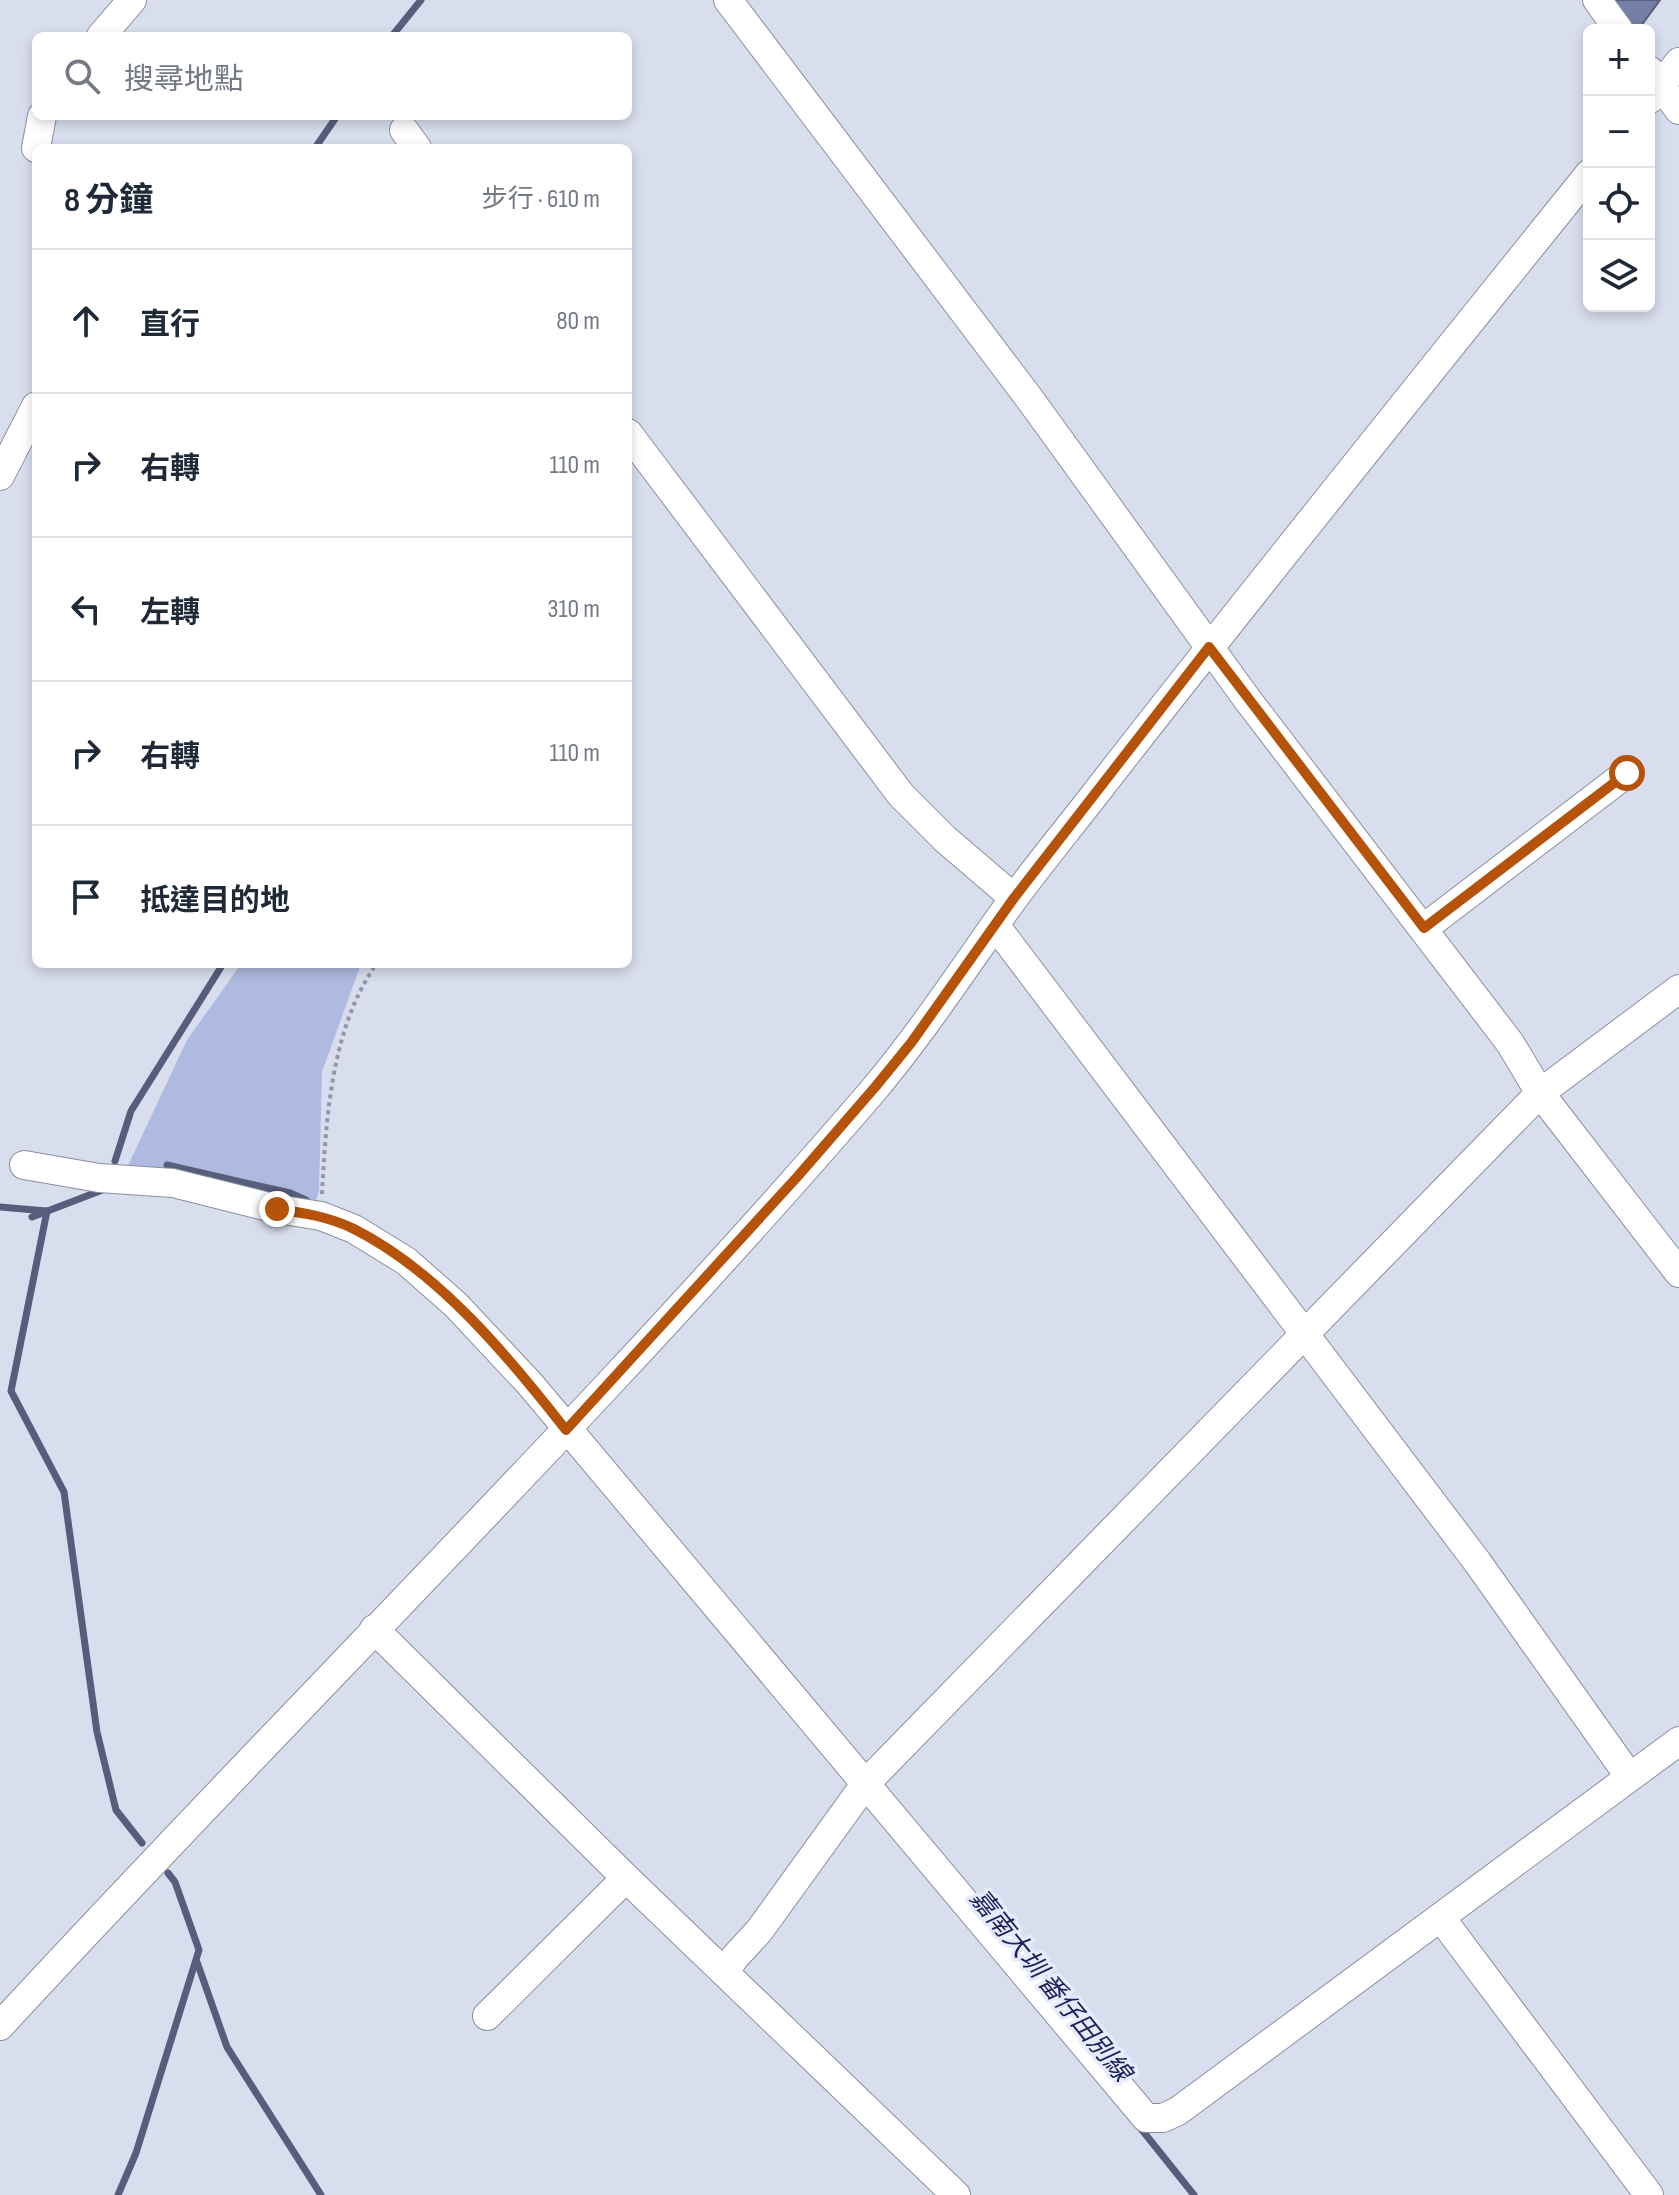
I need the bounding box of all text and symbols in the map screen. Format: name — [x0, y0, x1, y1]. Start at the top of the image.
map controls — [1583, 24, 1655, 312]
button: + — [1583, 24, 1655, 96]
search box — [32, 32, 632, 120]
icon: search — [60, 54, 104, 98]
text: 搜尋地點 — [124, 62, 244, 98]
button: − — [1583, 96, 1655, 168]
button: locate — [1583, 168, 1655, 240]
text: 8 分鐘 — [64, 180, 153, 221]
text: 步行 · 610 m — [482, 184, 600, 215]
button: layers — [1583, 240, 1655, 312]
icon: ahead — [64, 299, 108, 343]
text: 80 m — [556, 306, 600, 337]
text: 直行 — [140, 307, 200, 343]
icon: right — [64, 443, 108, 487]
text: 110 m — [549, 450, 600, 481]
text: 右轉 — [140, 451, 200, 487]
icon: left — [64, 587, 108, 631]
text: 310 m — [548, 594, 600, 625]
text: 左轉 — [140, 595, 200, 631]
icon: right — [64, 731, 108, 775]
text: 110 m — [549, 738, 600, 769]
text: 右轉 — [140, 739, 200, 775]
route start — [1609, 755, 1645, 791]
icon: arrive — [64, 875, 108, 919]
text: 抵達目的地 — [140, 883, 290, 919]
route end — [259, 1191, 295, 1227]
water label: 嘉南大圳 番仔田別線 — [963, 1884, 1139, 2091]

